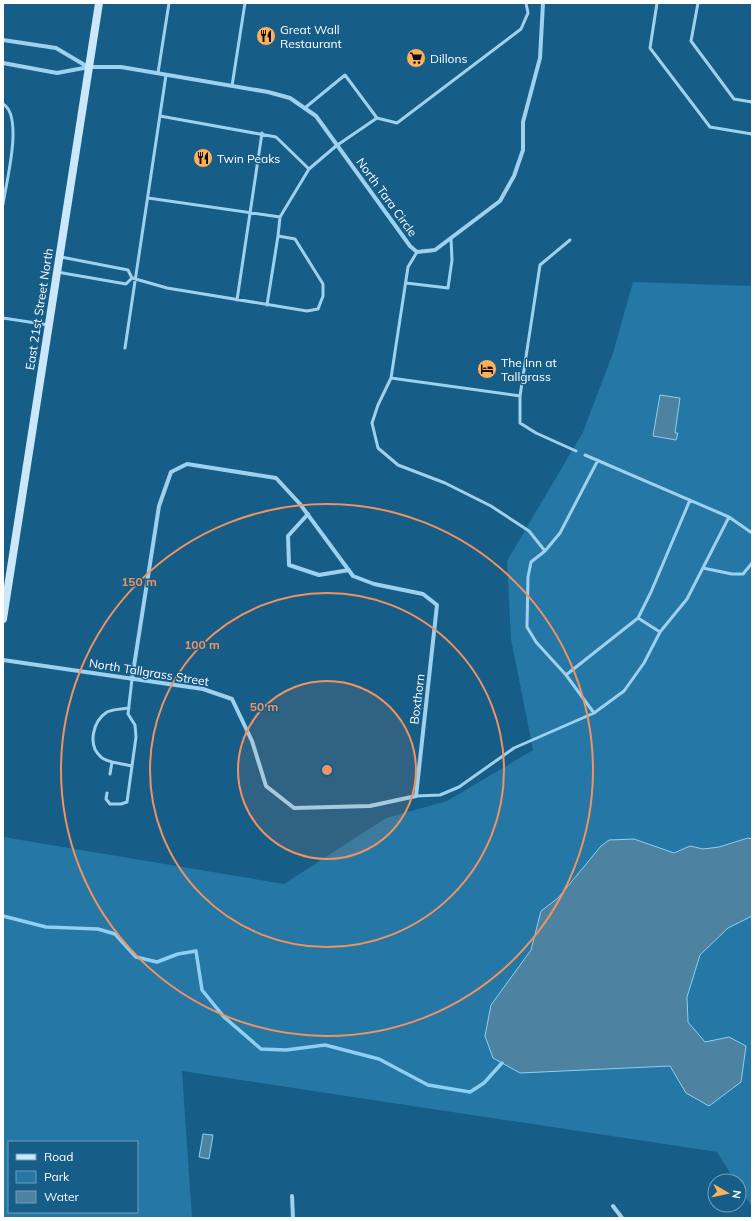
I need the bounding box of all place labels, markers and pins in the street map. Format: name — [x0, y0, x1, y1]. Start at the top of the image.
place label: Great Wall Restaurant — [280, 22, 342, 51]
restaurant icon: Great Wall Restaurant — [255, 25, 277, 47]
supermarket icon: Dillons — [405, 47, 427, 69]
place label: Dillons — [430, 51, 467, 66]
restaurant icon: Twin Peaks — [192, 147, 214, 169]
place label: Twin Peaks — [217, 151, 280, 166]
place label: The Inn at Tallgrass — [501, 355, 557, 384]
hotel icon: The Inn at Tallgrass — [476, 358, 498, 380]
centre of rings — [320, 763, 334, 777]

